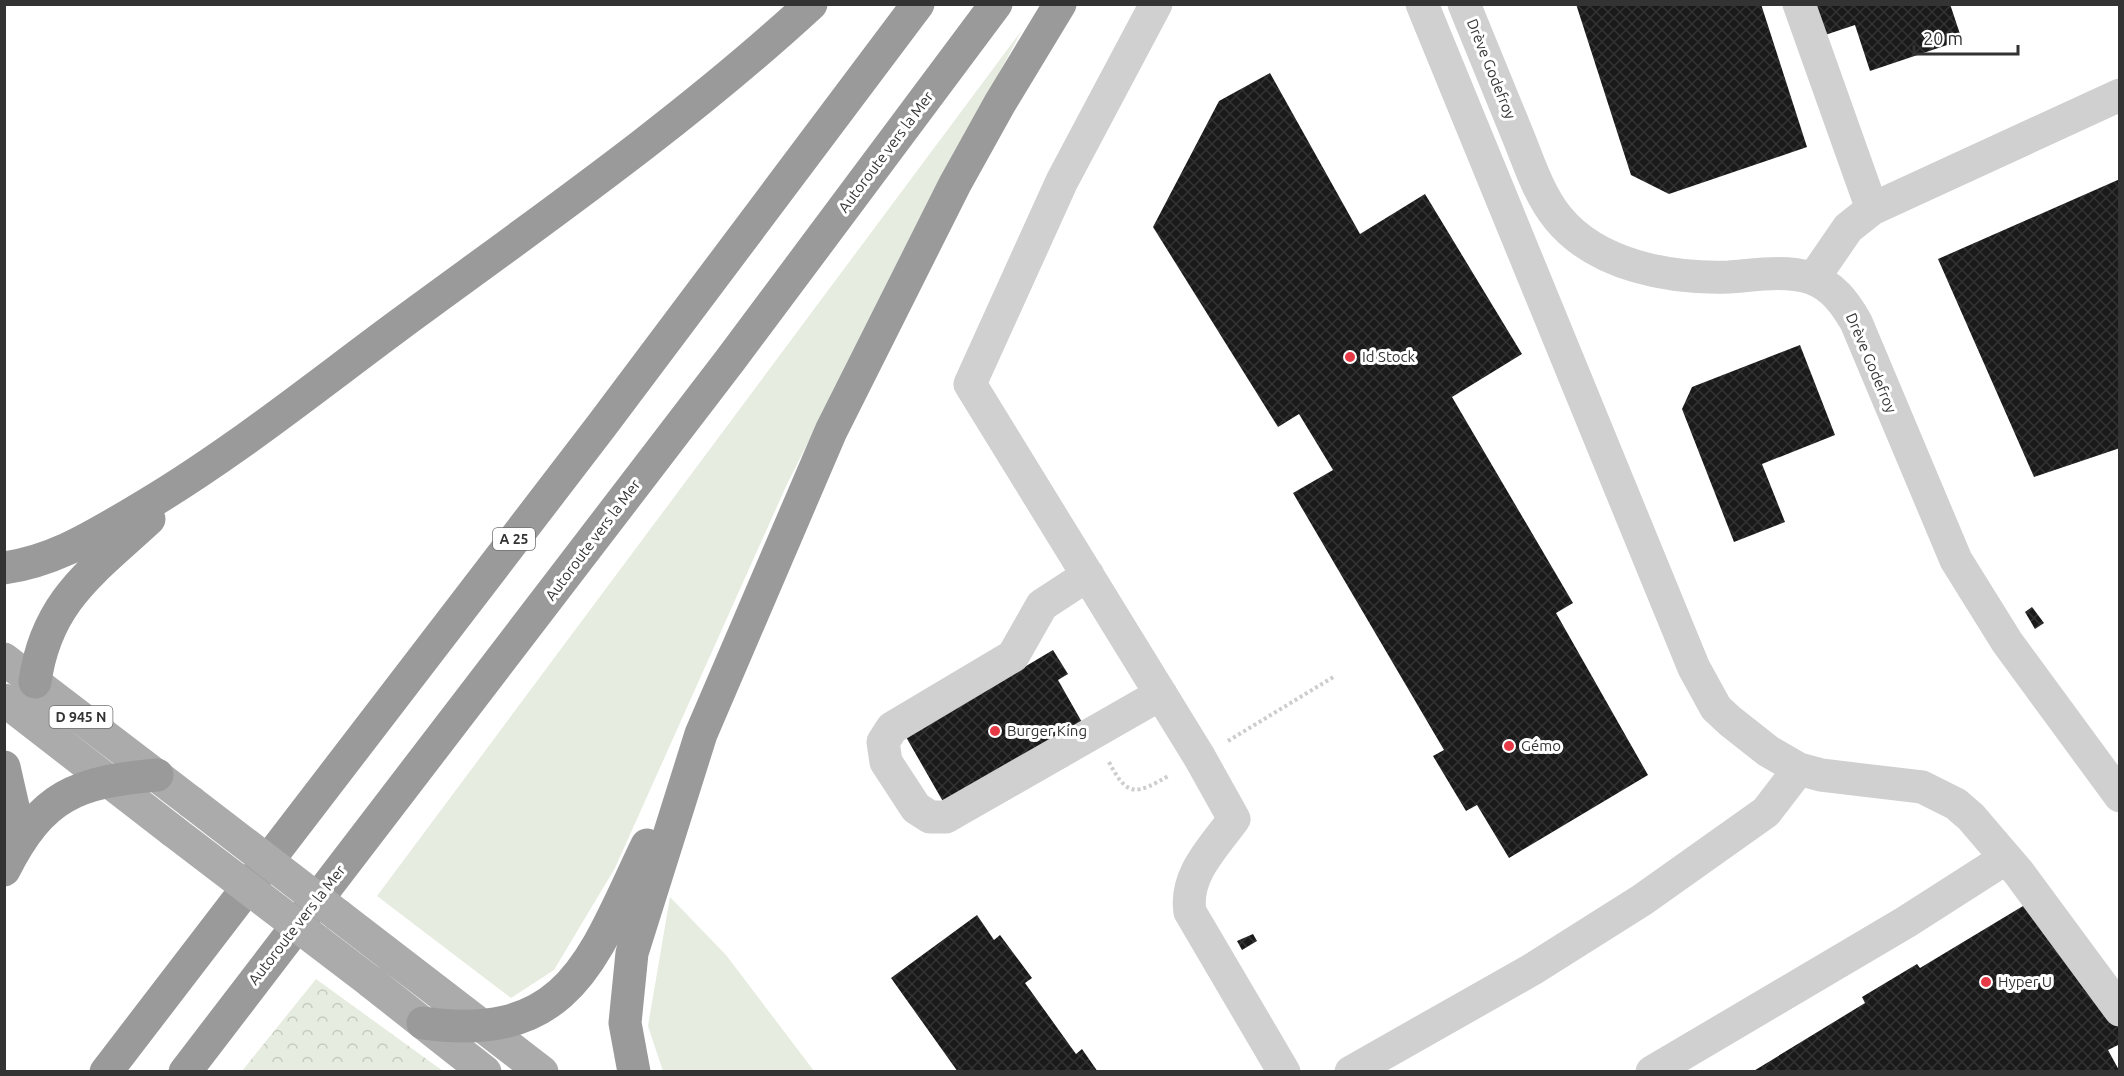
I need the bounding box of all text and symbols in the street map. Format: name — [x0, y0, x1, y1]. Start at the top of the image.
street label: Drève Godefroy — [1464, 16, 1519, 121]
scale bar — [1914, 18, 2018, 56]
text: 20 m — [1923, 28, 1963, 48]
street label: Autoroute vers la Mer — [835, 88, 937, 215]
street label: Drève Godefroy — [1843, 310, 1900, 415]
place label: Id Stock — [1362, 348, 1416, 365]
marker: Id Stock — [1343, 350, 1357, 364]
street label: Autoroute vers la Mer — [542, 476, 644, 603]
road number: A 25 — [493, 528, 535, 550]
road number: D 945 N — [50, 706, 112, 728]
place label: Burger King — [1007, 722, 1087, 739]
marker: Burger King — [988, 724, 1002, 738]
place label: Gémo — [1521, 737, 1561, 754]
marker: Gémo — [1502, 739, 1516, 753]
street label: Autoroute vers la Mer — [245, 861, 349, 988]
place label: Hyper U — [1998, 973, 2052, 990]
marker: Hyper U — [1979, 975, 1993, 989]

